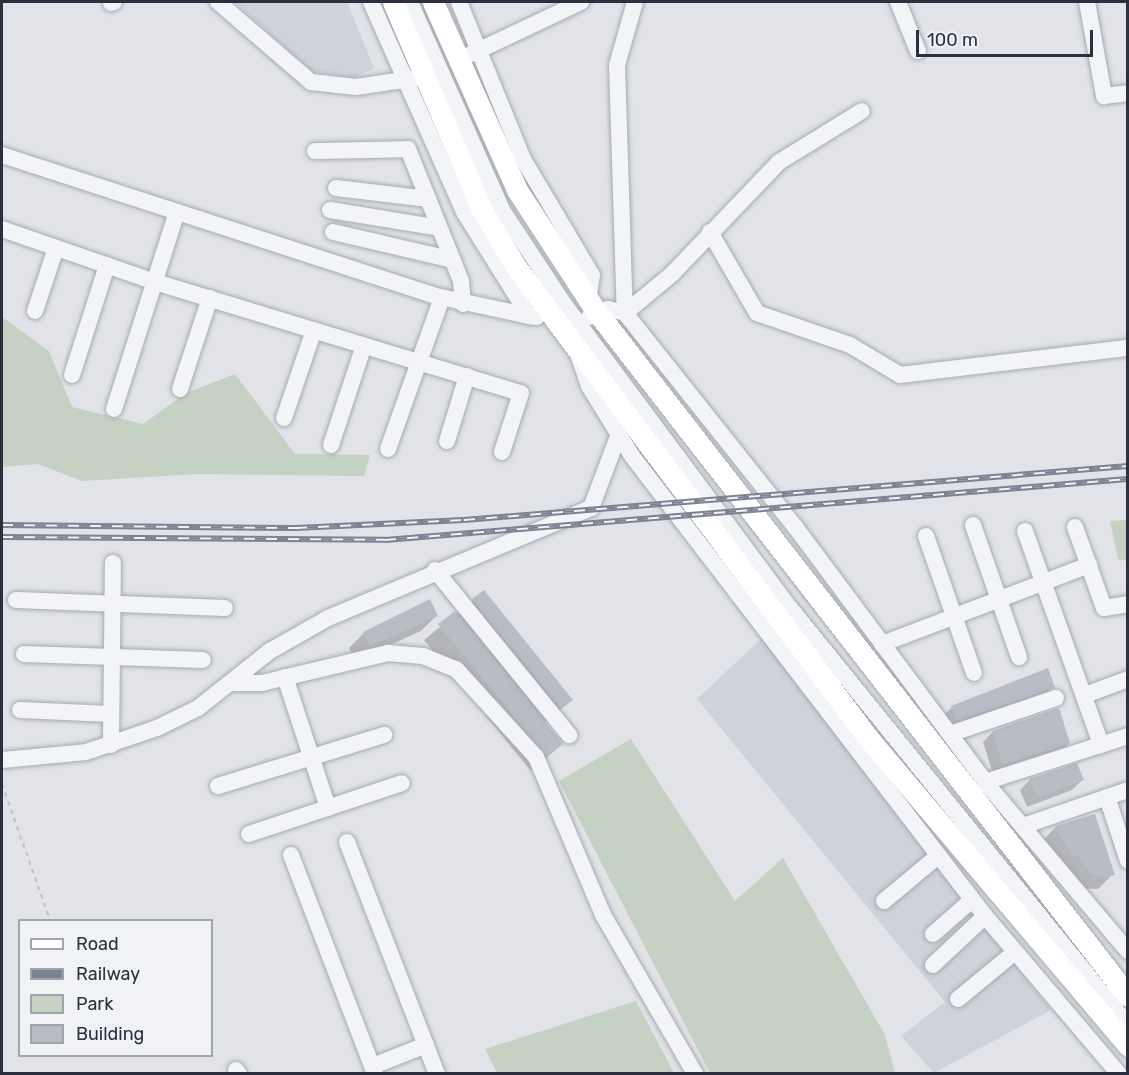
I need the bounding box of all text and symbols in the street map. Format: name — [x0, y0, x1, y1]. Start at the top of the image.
scale bar — [919, 18, 1096, 56]
text: 100 m — [927, 29, 978, 51]
legend — [18, 919, 213, 1057]
text: Road — [76, 933, 119, 955]
text: Railway — [76, 963, 140, 985]
text: Park — [76, 993, 113, 1015]
text: Building — [76, 1023, 144, 1045]

